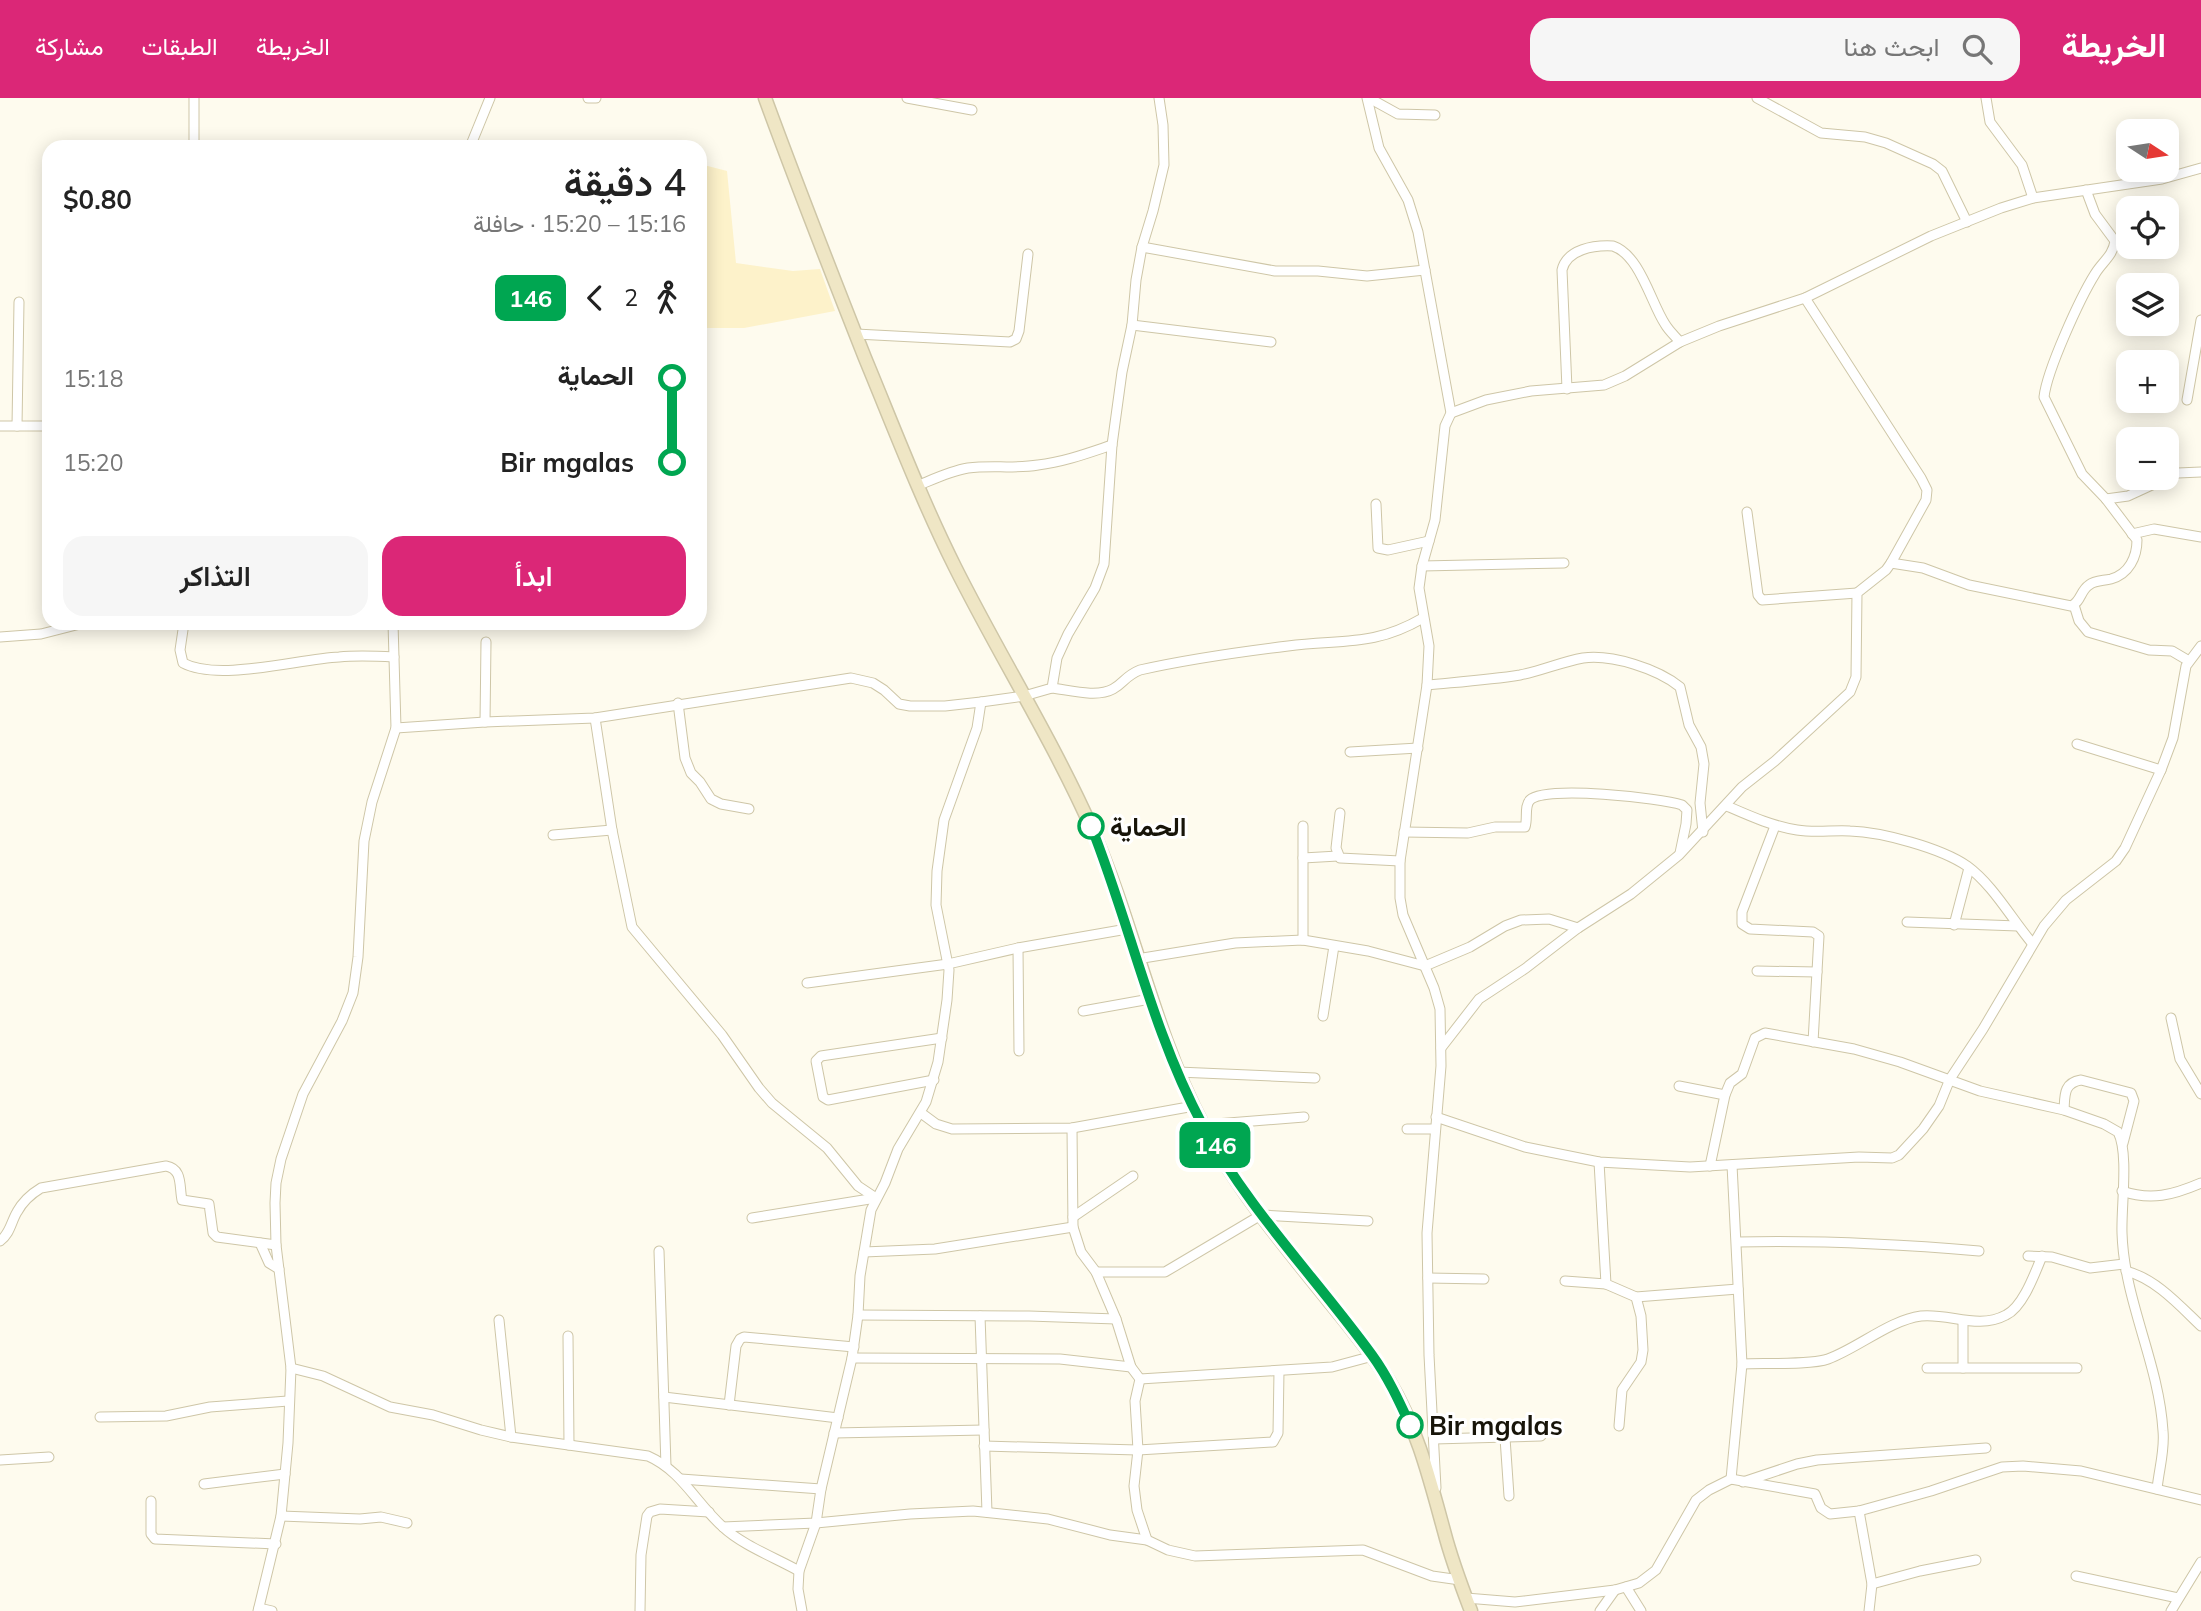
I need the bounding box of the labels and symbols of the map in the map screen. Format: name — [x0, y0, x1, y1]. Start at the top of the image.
north arrow — [2116, 119, 2179, 182]
place label: الحماية — [1110, 810, 1187, 843]
marker: الحماية — [1078, 813, 1104, 839]
line badge: 146 — [1175, 1122, 1255, 1168]
place label: Bir mgalas — [1429, 1409, 1563, 1442]
marker: Bir mgalas — [1397, 1412, 1423, 1438]

